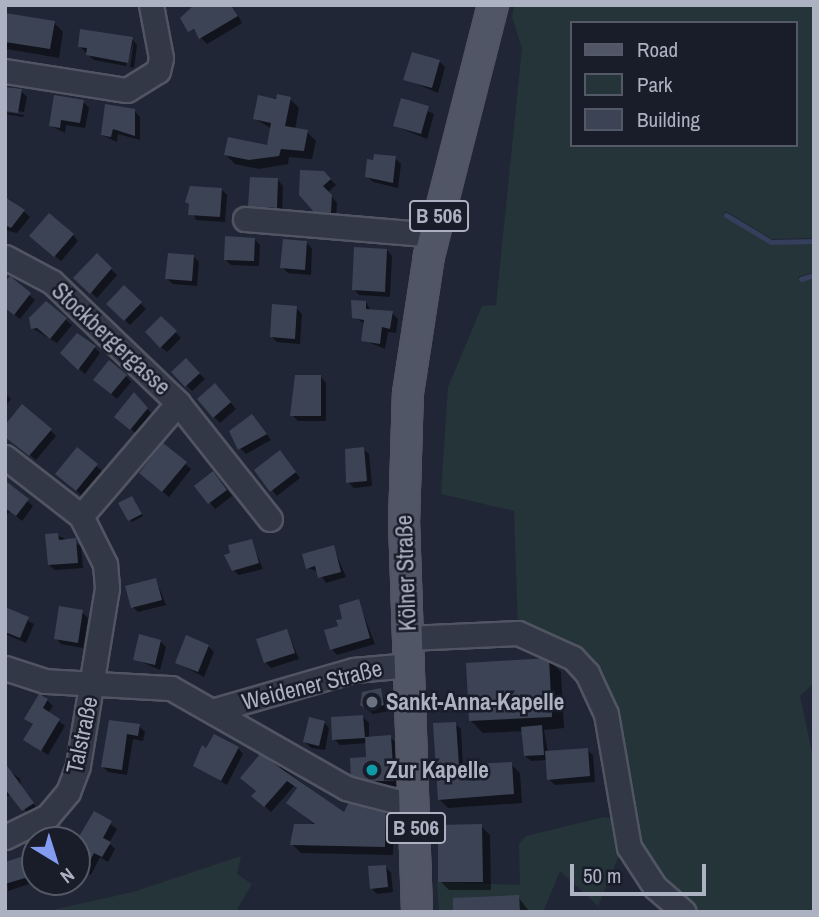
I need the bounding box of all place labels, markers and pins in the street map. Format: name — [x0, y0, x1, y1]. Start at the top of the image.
place label: Sankt-Anna-Kapelle — [386, 688, 564, 716]
marker: Sankt-Anna-Kapelle — [364, 694, 380, 710]
place label: Zur Kapelle — [386, 756, 489, 784]
marker: Zur Kapelle — [364, 762, 380, 778]

